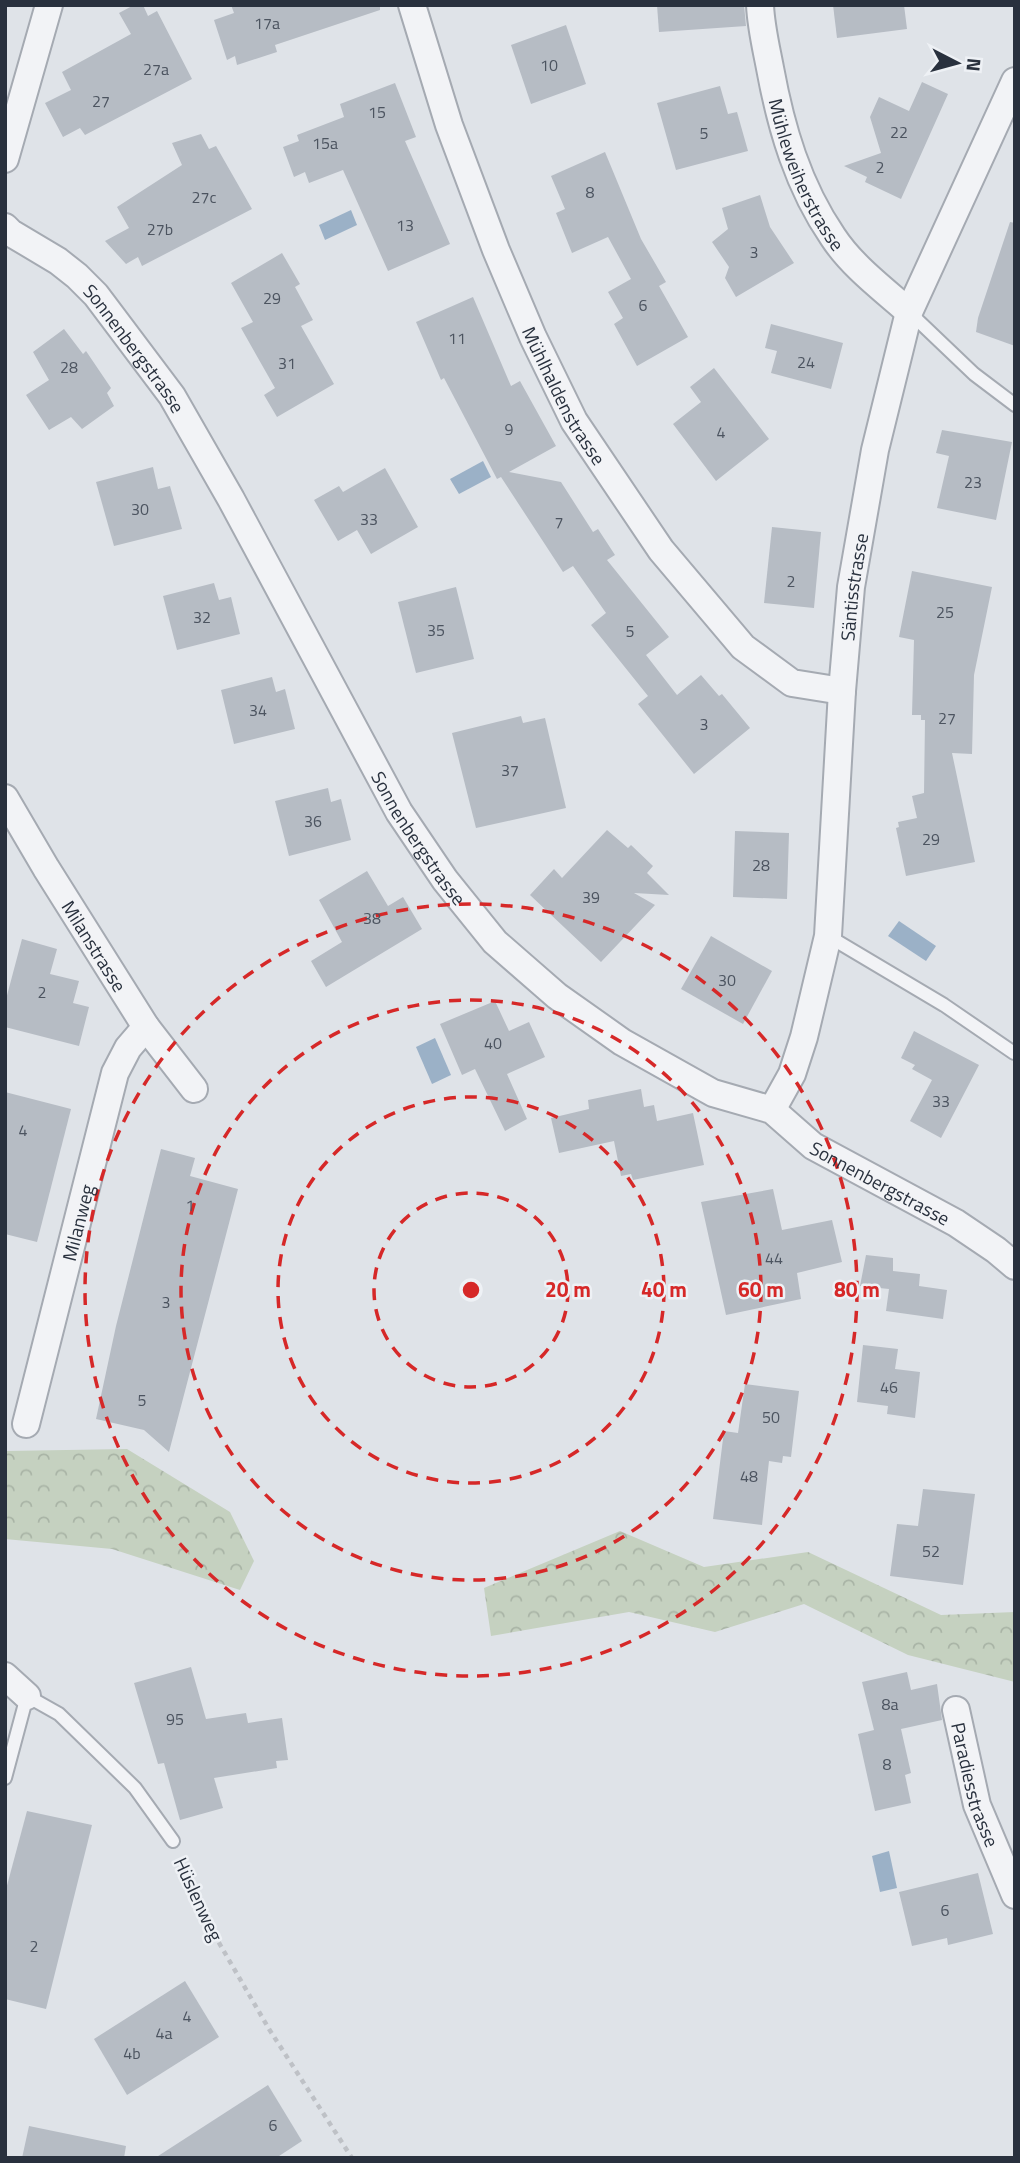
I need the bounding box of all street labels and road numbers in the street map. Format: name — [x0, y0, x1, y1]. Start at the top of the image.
street label: Mühleweiherstrasse — [762, 95, 852, 256]
street label: Sonnenbergstrasse — [77, 276, 193, 418]
street label: Mühlhaldenstrasse — [516, 322, 614, 470]
street label: Säntisstrasse — [832, 531, 875, 642]
street label: Sonnenbergstrasse — [365, 765, 474, 911]
street label: Milanstrasse — [55, 894, 135, 997]
street label: Sonnenbergstrasse — [805, 1133, 956, 1232]
street label: Milanweg — [53, 1181, 101, 1264]
street label: Paradiesstrasse — [945, 1719, 1007, 1851]
street label: Hüslenweg — [167, 1852, 231, 1946]

